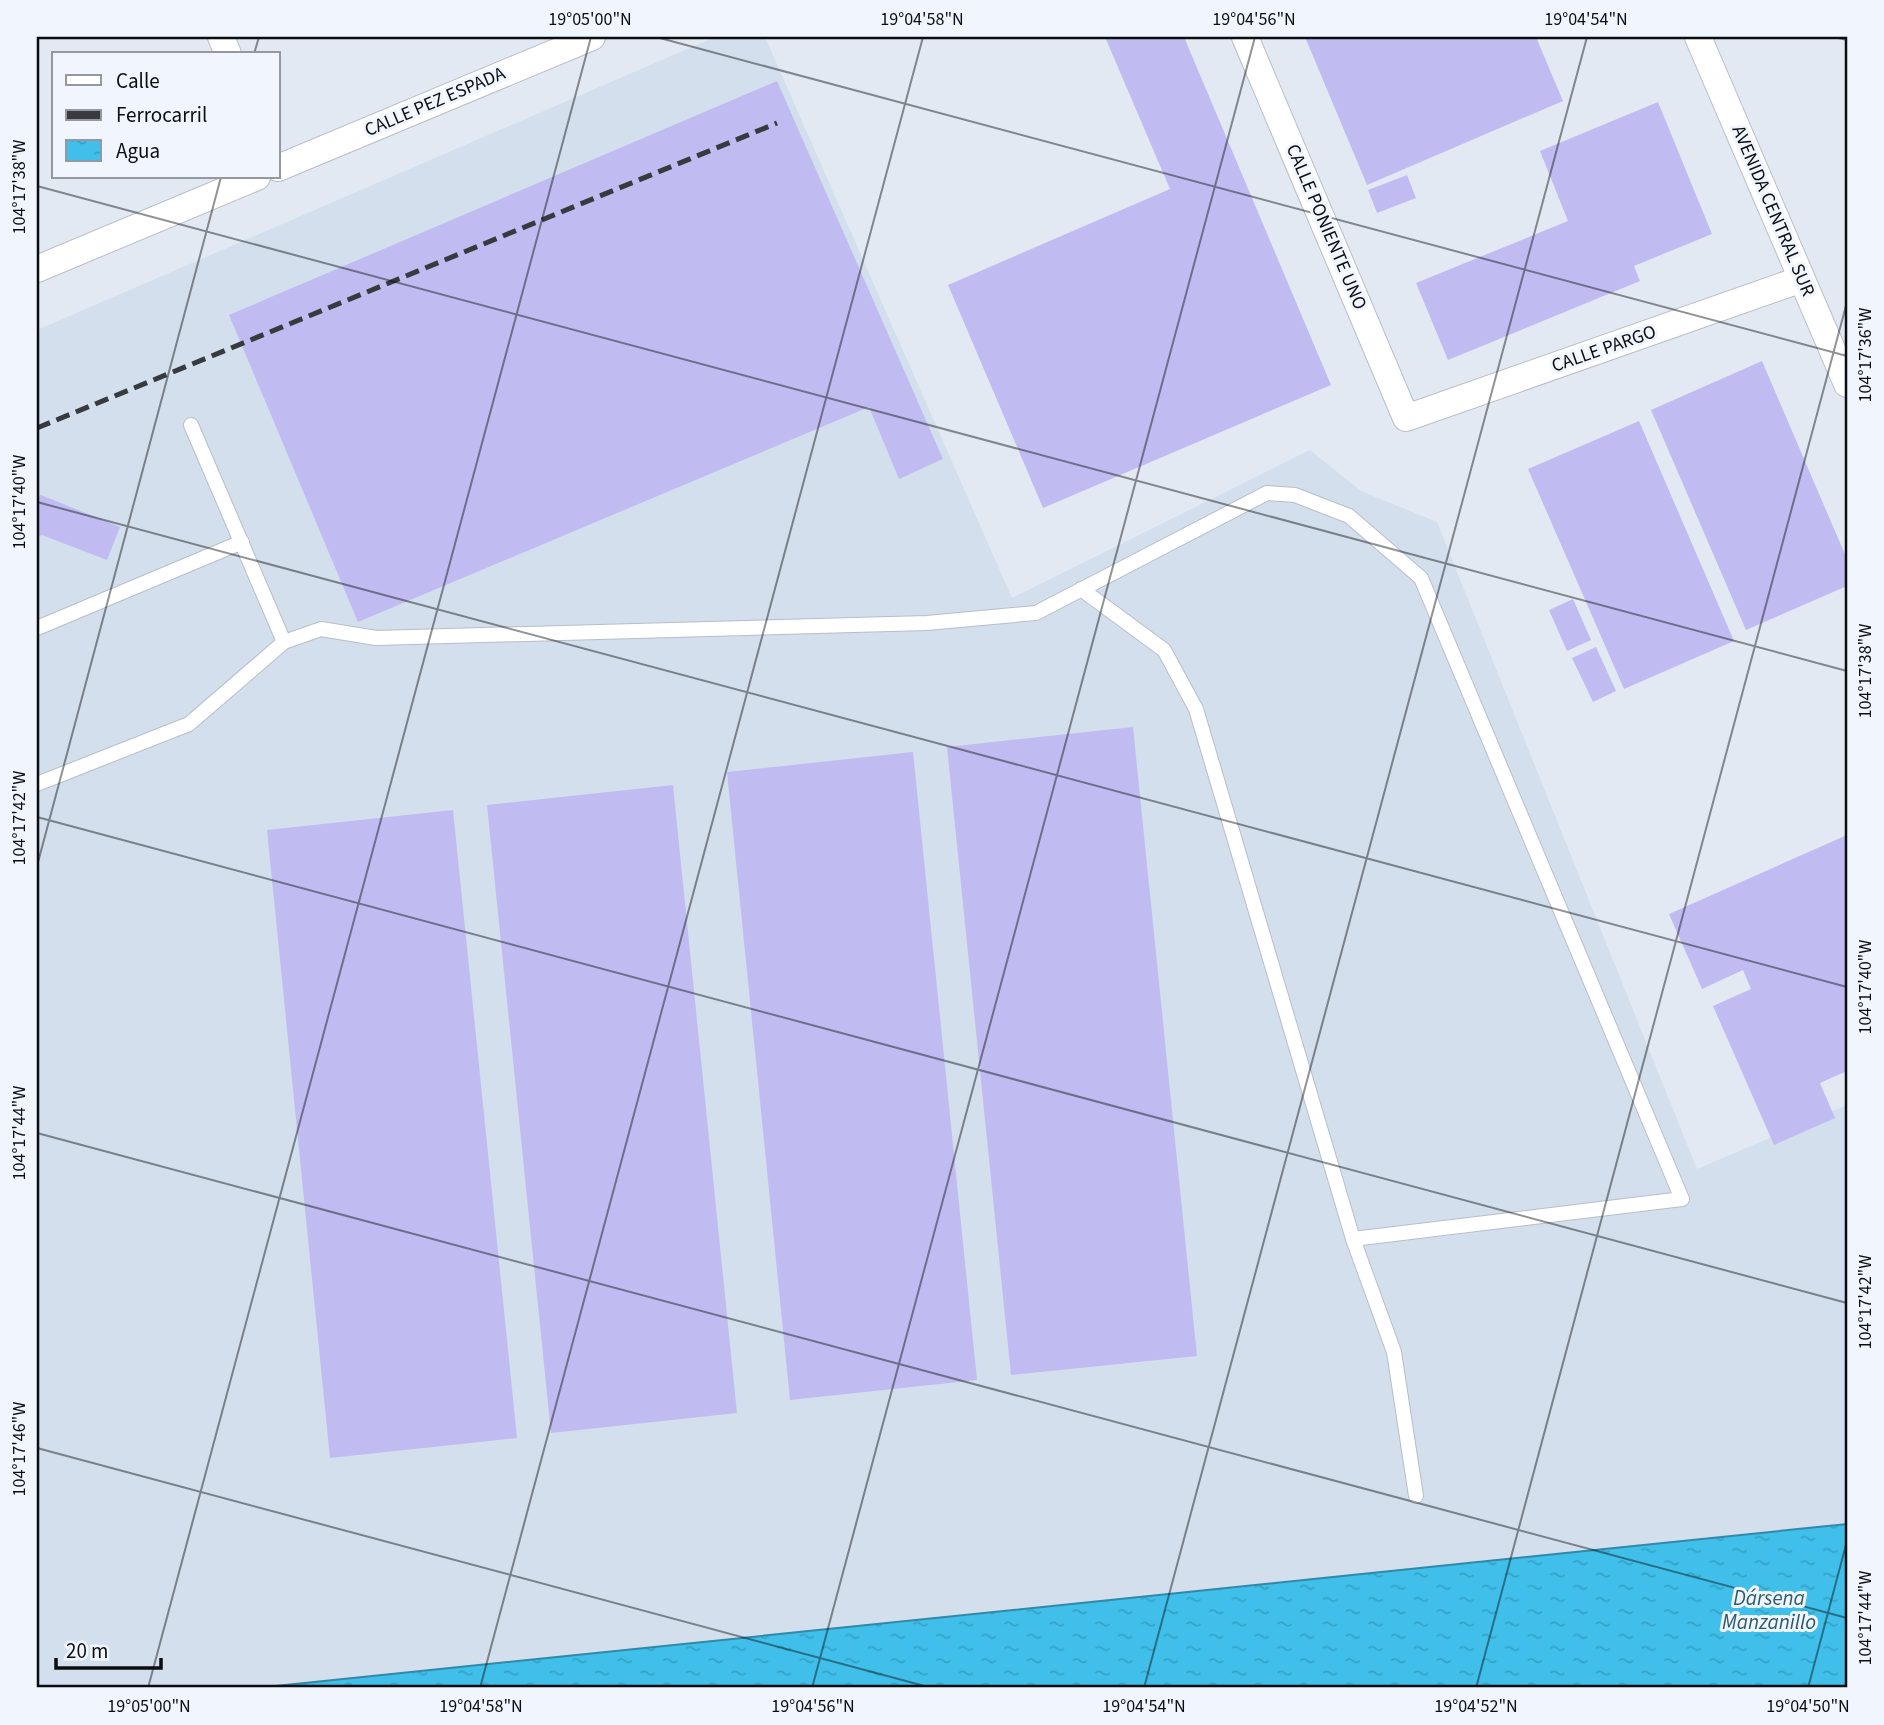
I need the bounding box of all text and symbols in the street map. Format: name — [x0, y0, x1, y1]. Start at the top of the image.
text: 19°05'00"N — [548, 7, 632, 32]
text: 19°04'58"N — [880, 7, 964, 32]
text: 19°04'56"N — [1212, 7, 1296, 32]
text: 19°04'54"N — [1544, 7, 1628, 32]
legend — [52, 52, 280, 178]
street label: CALLE PEZ ESPADA — [360, 60, 510, 144]
text: Calle — [116, 66, 160, 96]
text: Ferrocarril — [116, 100, 207, 130]
street label: AVENIDA CENTRAL SUR — [1725, 121, 1821, 301]
text: Agua — [116, 136, 160, 166]
text: 104°17'38"W — [7, 140, 32, 234]
street label: CALLE PONIENTE UNO — [1279, 140, 1373, 314]
text: 104°17'36"W — [1853, 308, 1878, 402]
street label: CALLE PARGO — [1548, 319, 1660, 379]
text: 104°17'40"W — [7, 455, 32, 549]
text: 104°17'38"W — [1853, 624, 1878, 718]
text: 104°17'42"W — [7, 771, 32, 865]
text: 104°17'40"W — [1853, 940, 1878, 1034]
text: 104°17'44"W — [7, 1086, 32, 1180]
text: 104°17'42"W — [1853, 1255, 1878, 1349]
text: 104°17'46"W — [7, 1402, 32, 1496]
text: 104°17'44"W — [1853, 1571, 1878, 1665]
water label: Dársena Manzanillo — [1722, 1583, 1816, 1637]
scale bar — [56, 1627, 161, 1671]
text: 20 m — [66, 1636, 108, 1666]
text: 19°05'00"N — [107, 1694, 191, 1719]
text: 19°04'58"N — [439, 1694, 523, 1719]
text: 19°04'56"N — [771, 1694, 855, 1719]
text: 19°04'54"N — [1102, 1694, 1186, 1719]
text: 19°04'52"N — [1434, 1694, 1518, 1719]
text: 19°04'50"N — [1766, 1694, 1850, 1719]

